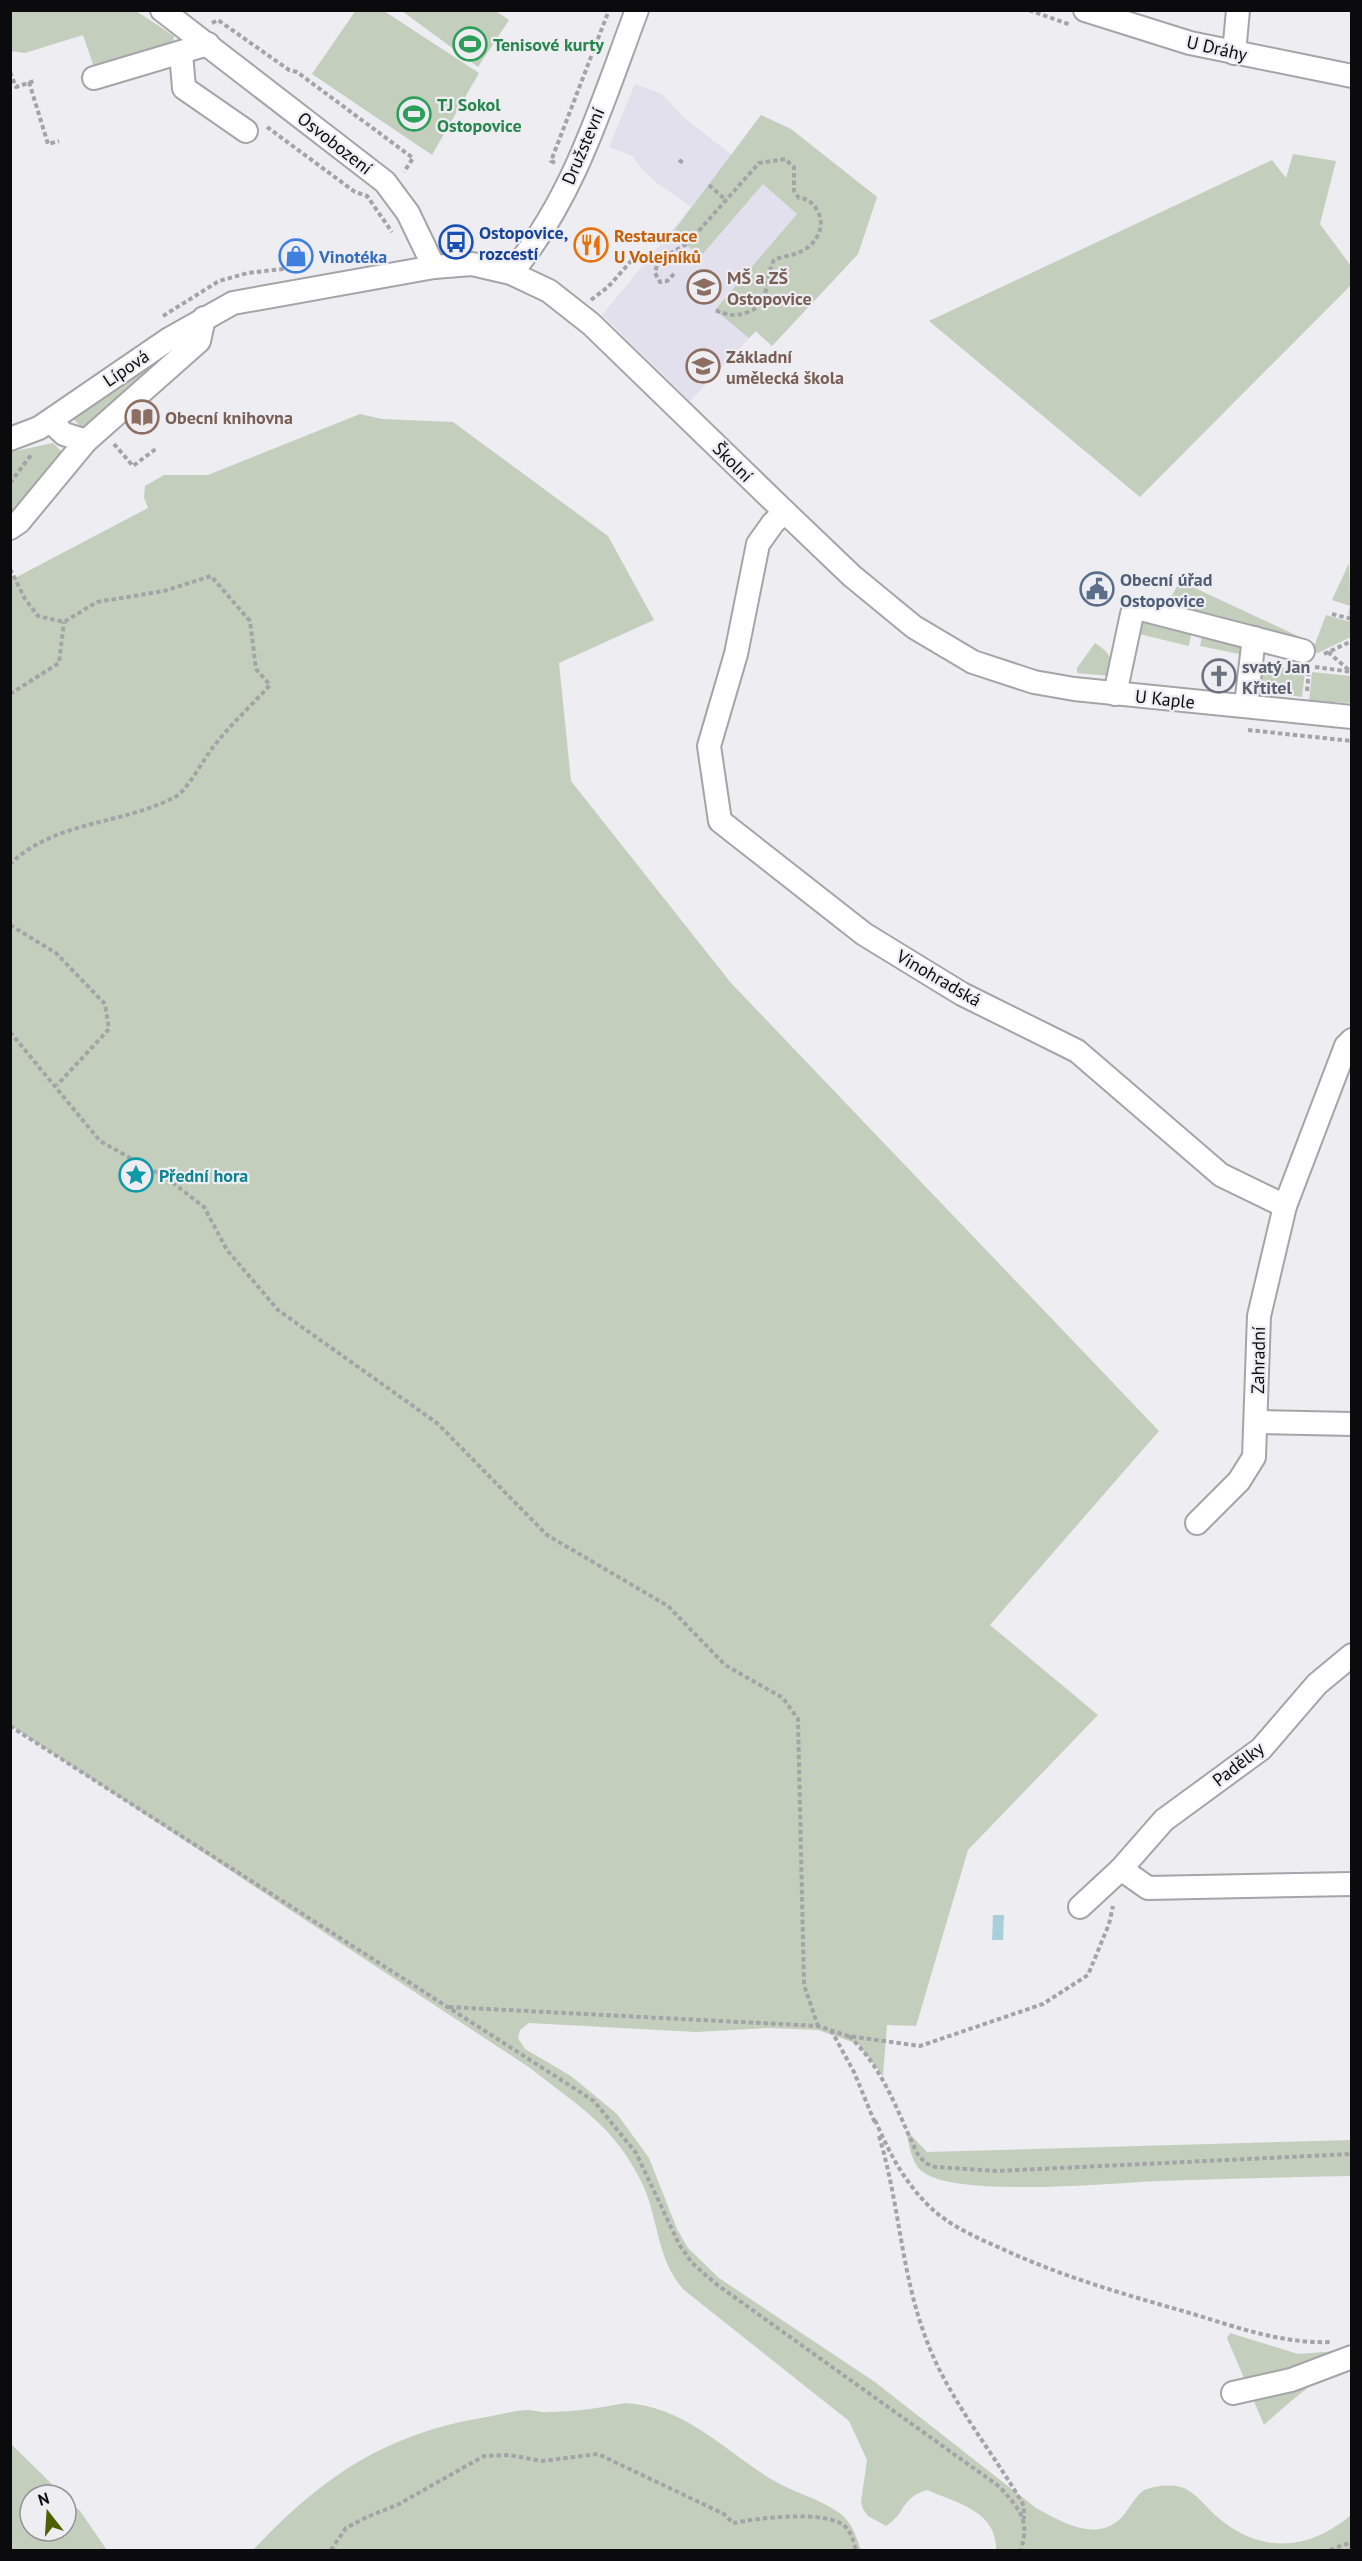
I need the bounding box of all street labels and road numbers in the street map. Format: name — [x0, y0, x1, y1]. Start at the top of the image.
street label: U Dráhy — [1184, 30, 1250, 66]
street label: Družstevní — [557, 104, 610, 188]
street label: Osvobození — [293, 107, 377, 179]
street label: Lípová — [98, 344, 154, 392]
street label: Školní — [708, 437, 758, 487]
street label: U Kaple — [1134, 684, 1196, 714]
street label: Vinohradská — [892, 944, 986, 1012]
street label: Zahradní — [1246, 1326, 1270, 1394]
street label: Padělky — [1208, 1736, 1269, 1791]

